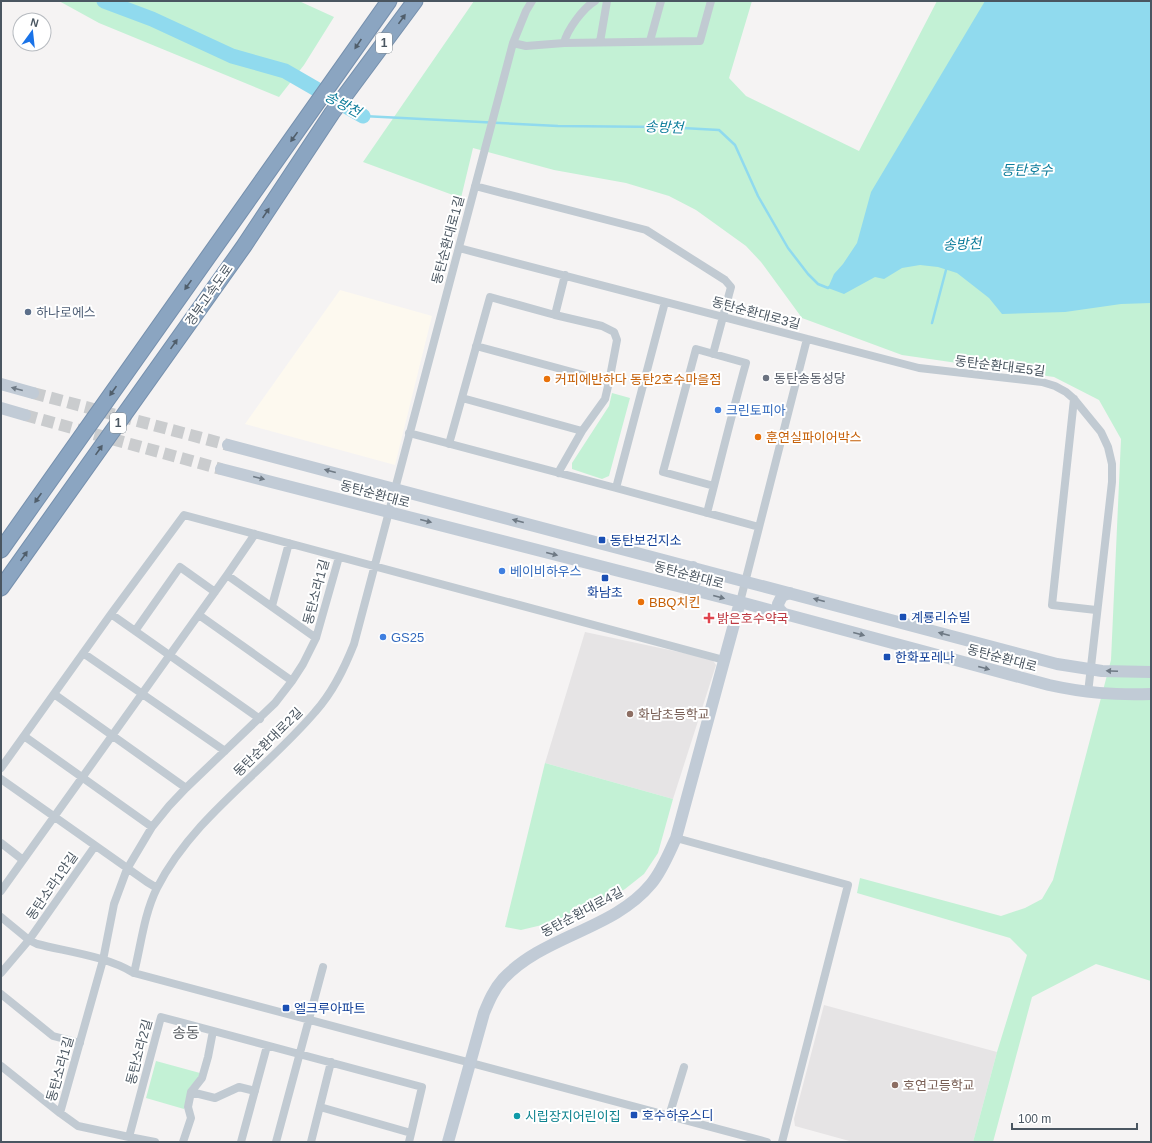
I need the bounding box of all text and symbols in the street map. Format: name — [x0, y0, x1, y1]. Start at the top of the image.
north arrow — [12, 12, 52, 52]
one-way arrow — [397, 13, 406, 24]
text: N — [29, 16, 40, 29]
road number: 1 — [376, 33, 392, 53]
one-way arrow — [354, 39, 362, 50]
water label: 송방천 — [322, 88, 365, 121]
water label: 송방천 — [644, 118, 685, 136]
one-way arrow — [290, 131, 298, 142]
water label: 동탄호수 — [1001, 162, 1054, 178]
street label: 동탄순환대로1길 — [429, 194, 467, 286]
one-way arrow — [262, 208, 269, 219]
water label: 송방천 — [942, 235, 983, 253]
street label: 경부고속도로 — [182, 261, 236, 329]
one-way arrow — [184, 280, 192, 291]
street label: 동탄순환대로3길 — [710, 294, 802, 332]
place label: 하나로에스 — [36, 305, 96, 320]
marker: 하나로에스 — [23, 307, 33, 317]
one-way arrow — [170, 339, 178, 349]
street label: 동탄순환대로5길 — [954, 353, 1046, 379]
place label: 동탄송동성당 — [774, 371, 846, 386]
place label: 커피에반하다 동탄2호수마을점 — [555, 372, 721, 387]
marker: 동탄송동성당 — [761, 373, 771, 383]
marker: 커피에반하다 동탄2호수마을점 — [542, 374, 552, 384]
one-way arrow — [11, 385, 23, 391]
one-way arrow — [109, 386, 117, 397]
place label: 크린토피아 — [726, 403, 786, 418]
marker: 크린토피아 — [713, 405, 723, 415]
road number: 1 — [110, 413, 126, 433]
place label: 훈연실파이어박스 — [766, 430, 862, 445]
marker: 훈연실파이어박스 — [753, 432, 763, 442]
one-way arrow — [95, 445, 103, 456]
one-way arrow — [324, 468, 336, 474]
one-way arrow — [253, 475, 265, 481]
street label: 동탄순환대로 — [338, 477, 412, 511]
one-way arrow — [34, 492, 42, 503]
one-way arrow — [512, 517, 524, 523]
one-way arrow — [420, 519, 432, 525]
place label: 동탄보건지소 — [610, 533, 682, 548]
marker: 동탄보건지소 — [597, 535, 607, 545]
one-way arrow — [20, 551, 28, 562]
one-way arrow — [546, 551, 558, 557]
street label: 동탄소라1길 — [300, 558, 332, 626]
street label: 동탄순환대로 — [652, 558, 726, 592]
place label: 베이비하우스 — [510, 564, 582, 579]
marker: 베이비하우스 — [497, 566, 507, 576]
marker: 화남초 — [600, 573, 610, 583]
place label: 화남초 — [587, 585, 623, 600]
one-way arrow — [713, 594, 725, 600]
place label: BBQ치킨 — [649, 595, 700, 610]
marker: BBQ치킨 — [636, 597, 646, 607]
one-way arrow — [813, 597, 825, 603]
place label: 계룡리슈빌 — [911, 610, 971, 625]
place label: 밝은호수약국 — [717, 611, 789, 626]
marker: 계룡리슈빌 — [898, 612, 908, 622]
marker: 밝은호수약국 — [704, 613, 714, 623]
place label: GS25 — [391, 630, 424, 645]
one-way arrow — [853, 631, 865, 637]
one-way arrow — [938, 631, 950, 637]
marker: GS25 — [378, 632, 388, 642]
street label: 동탄순환대로 — [965, 641, 1039, 675]
place label: 한화포레나 — [895, 650, 955, 665]
marker: 한화포레나 — [882, 652, 892, 662]
one-way arrow — [978, 665, 991, 671]
one-way arrow — [1106, 668, 1118, 675]
street label: 동탄순환대로2길 — [231, 705, 305, 779]
place label: 화남초등학교 — [638, 707, 710, 722]
marker: 화남초등학교 — [625, 709, 635, 719]
street label: 동탄소라1안길 — [23, 849, 81, 923]
street label: 동탄순환대로4길 — [538, 884, 626, 940]
place label: 엘크루아파트 — [294, 1001, 366, 1016]
marker: 엘크루아파트 — [281, 1003, 291, 1013]
street label: 동탄소라2길 — [123, 1018, 155, 1086]
district label: 송동 — [172, 1024, 200, 1041]
street label: 동탄소라1길 — [44, 1035, 76, 1103]
place label: 호연고등학교 — [903, 1078, 975, 1093]
marker: 호연고등학교 — [890, 1080, 900, 1090]
scale bar — [1012, 1105, 1137, 1131]
place label: 호수하우스디 — [642, 1108, 714, 1123]
place label: 시립장지어린이집 — [525, 1109, 621, 1124]
marker: 호수하우스디 — [629, 1110, 639, 1120]
marker: 시립장지어린이집 — [512, 1111, 522, 1121]
text: 100 m — [1018, 1112, 1051, 1126]

